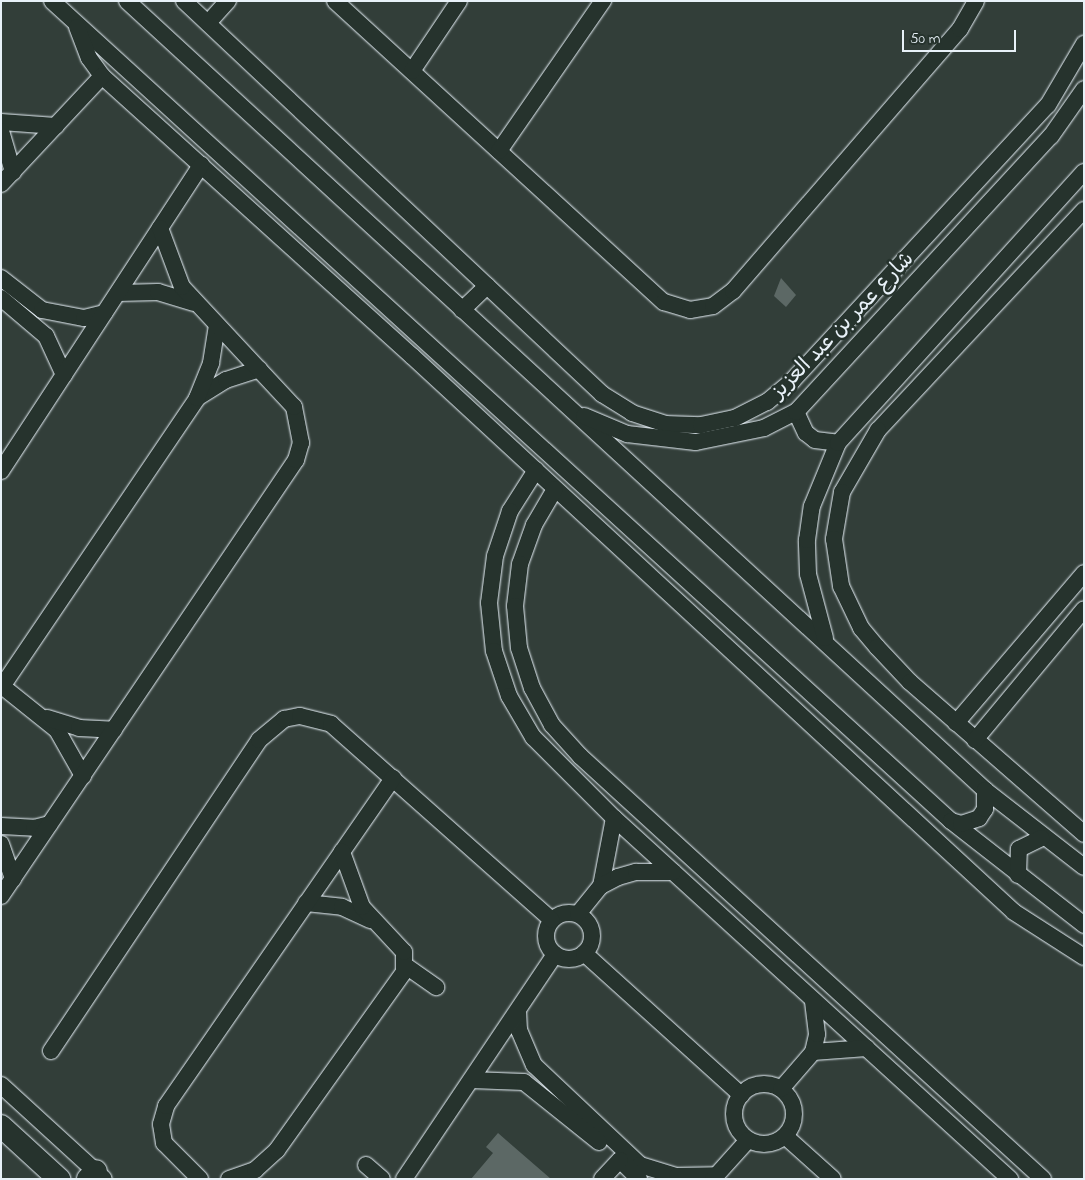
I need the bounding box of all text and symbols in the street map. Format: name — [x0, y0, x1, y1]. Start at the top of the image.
scale bar — [905, 20, 1019, 52]
text: 50 m — [910, 28, 940, 50]
street label: شارع عمر بن عبد العزيز — [766, 247, 920, 405]

